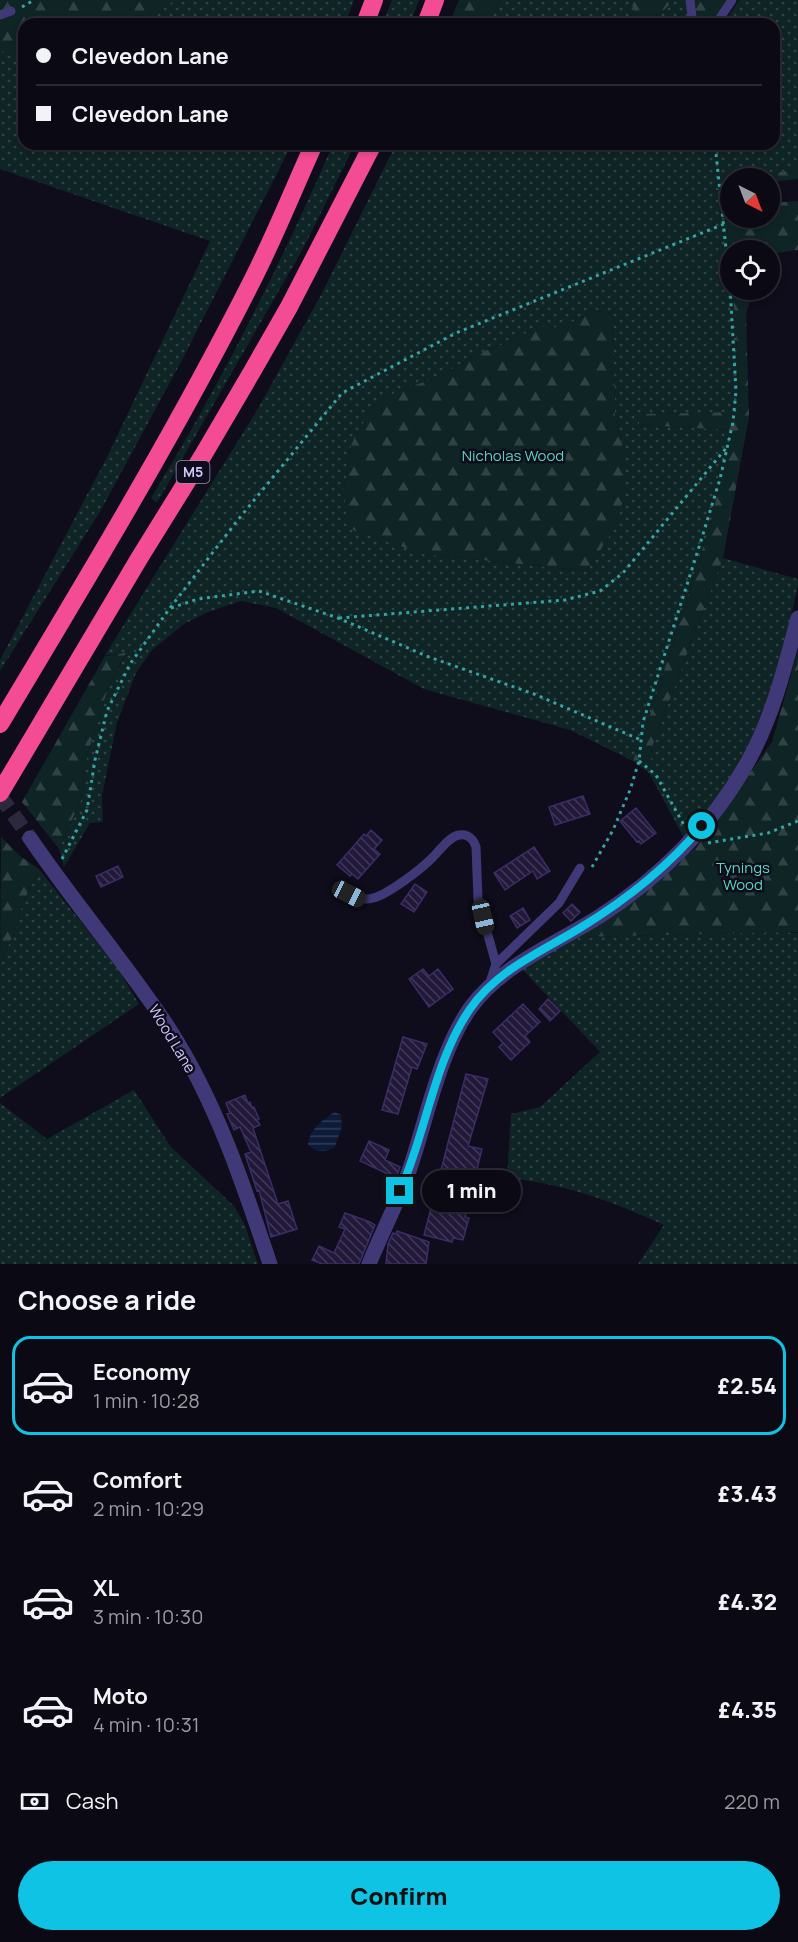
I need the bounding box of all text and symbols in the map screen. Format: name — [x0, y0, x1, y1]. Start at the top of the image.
text: Clevedon Lane — [72, 41, 229, 71]
text: Clevedon Lane — [72, 99, 229, 129]
north arrow — [720, 168, 780, 228]
map controls — [720, 168, 780, 300]
button: locate — [720, 240, 780, 300]
park label: Nicholas Wood — [462, 445, 564, 466]
road number: M5 — [176, 461, 210, 483]
route start — [688, 812, 715, 839]
park label: Tynings Wood — [716, 857, 770, 895]
car — [329, 878, 369, 910]
car — [470, 897, 496, 937]
street label: Wood Lane — [144, 1001, 201, 1077]
callout: 1 min — [421, 1170, 520, 1212]
route end — [386, 1177, 413, 1204]
text: 1 min — [446, 1177, 497, 1204]
text: Choose a ride — [18, 1281, 196, 1318]
text: Economy — [93, 1357, 191, 1387]
icon: car — [21, 1359, 75, 1413]
text: £2.54 — [718, 1371, 777, 1401]
text: 1 min · 10:28 — [93, 1387, 200, 1414]
text: Comfort — [93, 1465, 182, 1495]
icon: car — [21, 1467, 75, 1521]
text: £3.43 — [718, 1479, 777, 1509]
text: 2 min · 10:29 — [93, 1495, 204, 1522]
text: XL — [93, 1573, 119, 1603]
icon: car — [21, 1575, 75, 1629]
text: £4.32 — [718, 1587, 777, 1617]
text: 3 min · 10:30 — [93, 1603, 203, 1630]
text: Moto — [93, 1681, 148, 1711]
icon: car — [21, 1683, 75, 1737]
text: £4.35 — [718, 1695, 777, 1725]
text: 4 min · 10:31 — [93, 1711, 200, 1738]
icon: cash — [18, 1785, 51, 1818]
text: Cash — [66, 1786, 119, 1816]
text: 220 m — [724, 1788, 780, 1815]
button: Confirm — [18, 1861, 780, 1930]

